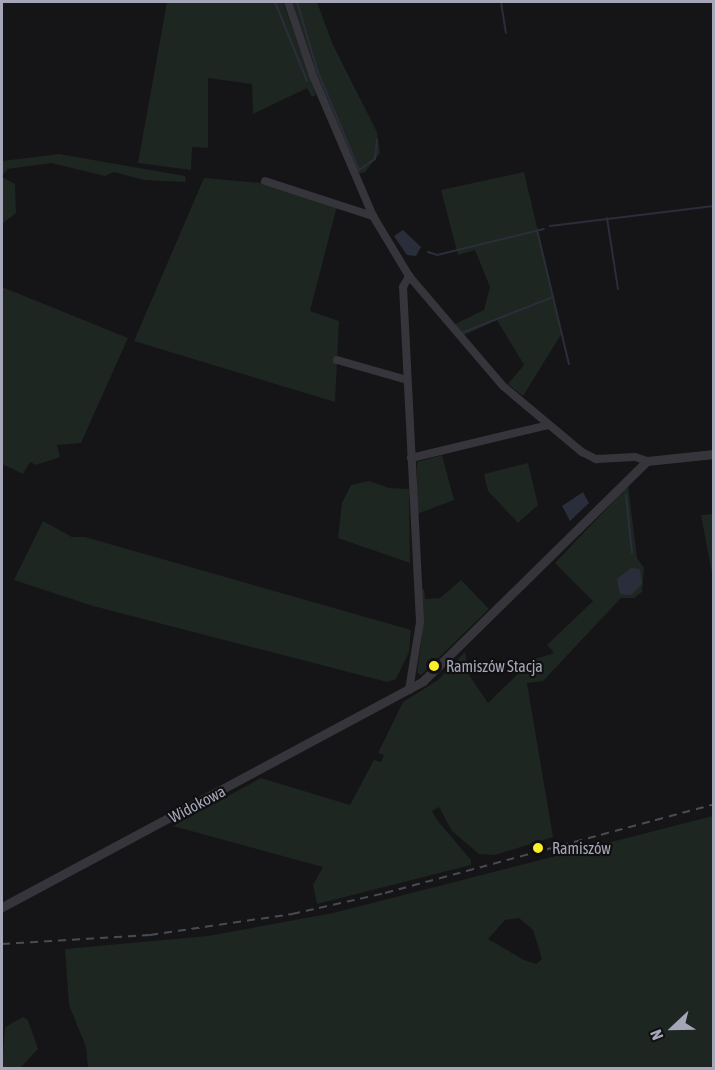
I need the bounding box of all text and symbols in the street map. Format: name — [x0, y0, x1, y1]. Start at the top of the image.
place label: Ramiszów Stacja — [446, 656, 543, 676]
marker: Ramiszów Stacja — [427, 659, 441, 673]
street label: Widokowa — [165, 781, 229, 827]
place label: Ramiszów — [552, 838, 611, 858]
marker: Ramiszów — [529, 839, 547, 857]
north arrow — [643, 998, 703, 1058]
text: N — [646, 1027, 666, 1043]

